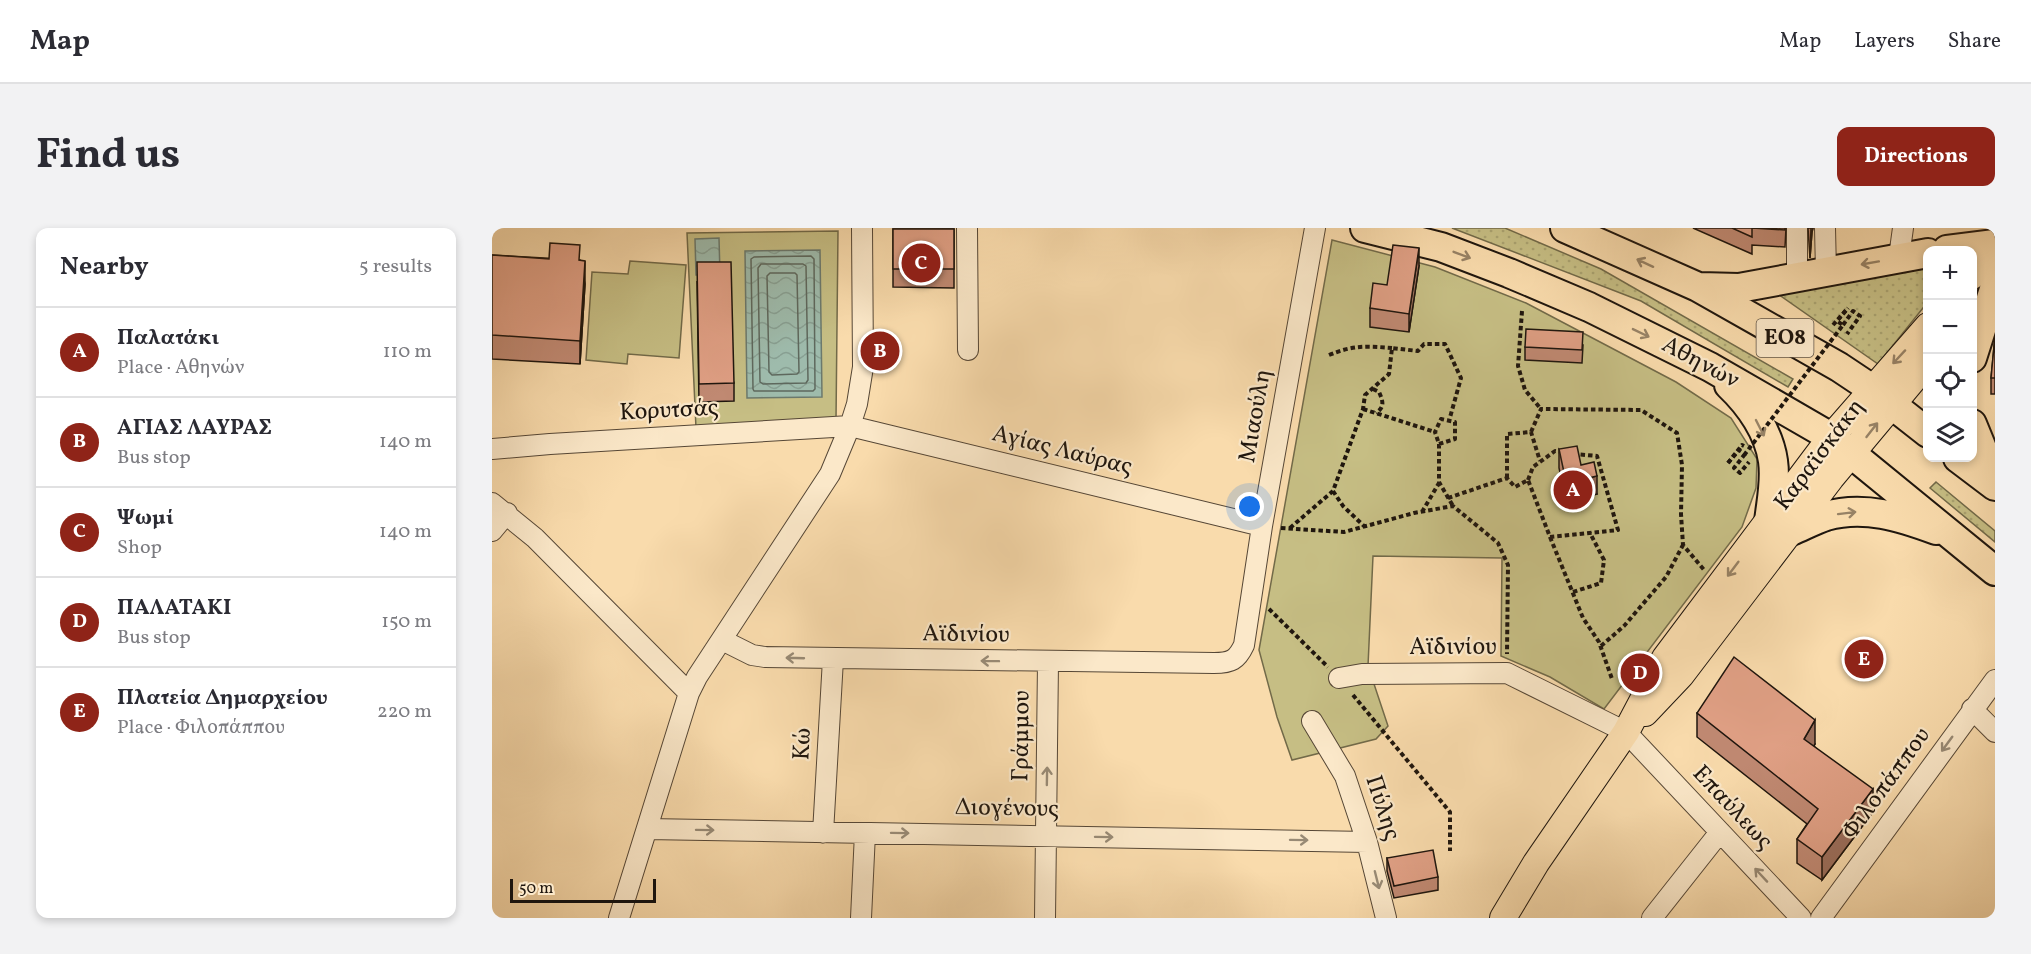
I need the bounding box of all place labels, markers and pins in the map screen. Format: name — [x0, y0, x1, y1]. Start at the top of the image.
pin: C — [902, 240, 940, 285]
pin: B — [860, 328, 900, 374]
pin: A — [1554, 468, 1592, 512]
pin: E — [1844, 636, 1884, 682]
pin: D — [1620, 650, 1660, 696]

